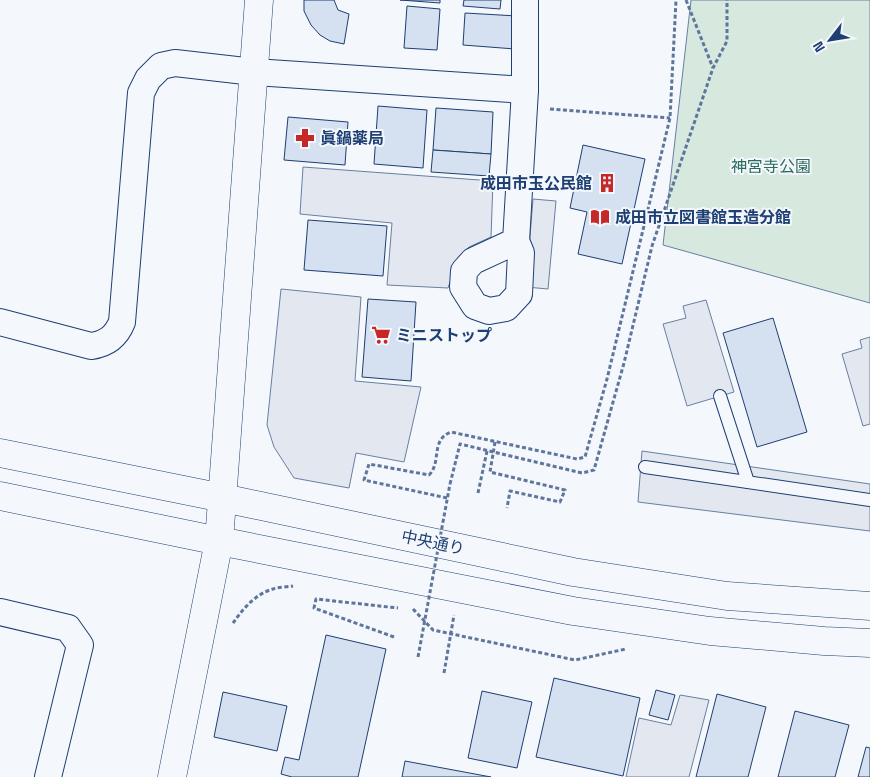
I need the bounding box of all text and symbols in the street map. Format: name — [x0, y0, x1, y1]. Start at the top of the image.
north arrow — [805, 15, 855, 65]
text: N — [809, 38, 829, 55]
pharmacy icon: 眞鍋薬局 — [294, 127, 316, 149]
place label: 眞鍋薬局 — [320, 128, 384, 149]
park label: 神宮寺公園 — [731, 156, 811, 177]
building icon: 成田市玉公民館 — [596, 172, 618, 194]
place label: 成田市玉公民館 — [480, 173, 592, 194]
library icon: 成田市立図書館玉造分館 — [589, 206, 611, 228]
place label: 成田市立図書館玉造分館 — [615, 207, 791, 228]
supermarket icon: ミニストップ — [370, 324, 392, 346]
place label: ミニストップ — [396, 325, 492, 346]
street label: 中央通り — [399, 526, 466, 559]

